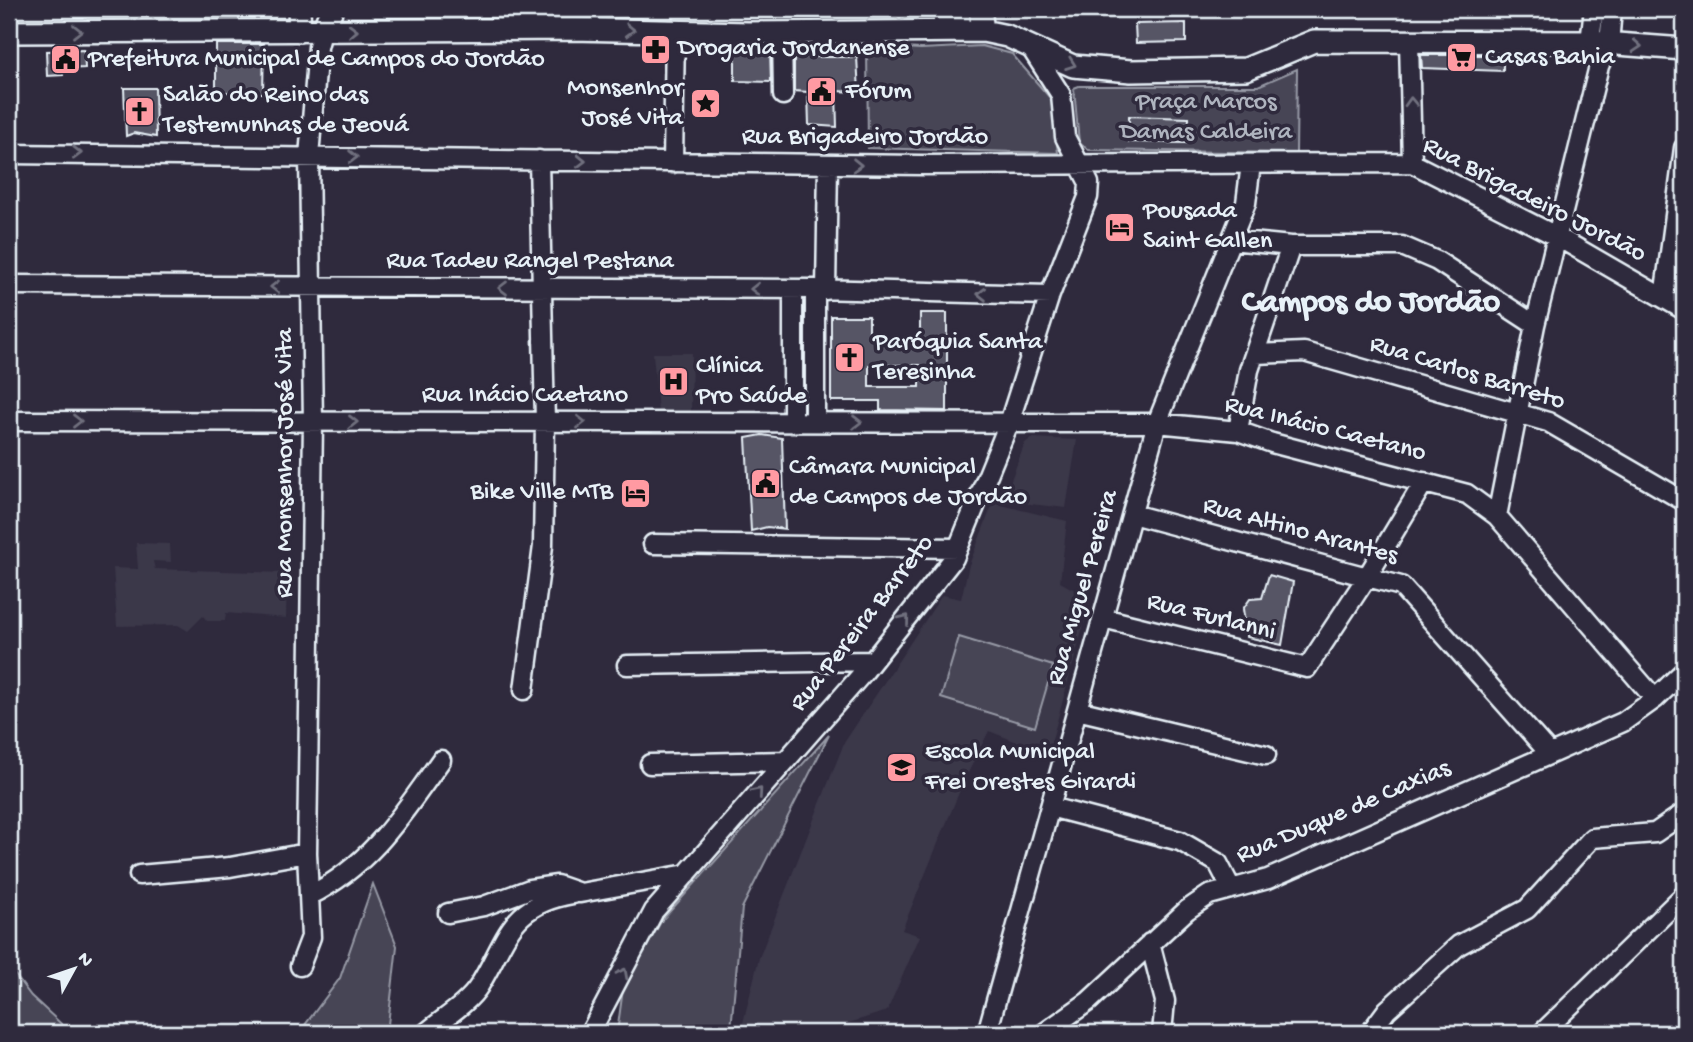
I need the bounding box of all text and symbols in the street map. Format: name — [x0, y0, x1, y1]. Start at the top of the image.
one-way arrow — [349, 23, 359, 39]
one-way arrow — [625, 23, 636, 38]
one-way arrow — [72, 24, 83, 39]
pharmacy icon: Drogaria Jordanense — [638, 32, 672, 66]
place label: Drogaria Jordanense — [676, 34, 910, 65]
one-way arrow — [1632, 38, 1643, 53]
supermarket icon: Casas Bahia — [1445, 41, 1479, 75]
public building icon: Prefeitura Municipal de Campos do Jordão — [48, 43, 82, 77]
place label: Casas Bahia — [1485, 43, 1617, 74]
place label: Prefeitura Municipal de Campos do Jordão — [87, 45, 545, 76]
one-way arrow — [1065, 56, 1077, 70]
place label: Monsenhor José Vita — [567, 74, 686, 135]
public building icon: Fórum — [805, 75, 839, 109]
place label: Fórum — [844, 77, 912, 108]
place label: Salão do Reino das Testemunhas de Jeová — [161, 81, 410, 142]
place icon: Monsenhor José Vita — [689, 87, 723, 121]
park label: Praça Marcos Damas Caldeira — [1118, 88, 1294, 149]
church icon: Salão do Reino das Testemunhas de Jeová — [123, 94, 157, 128]
one-way arrow — [1403, 96, 1418, 107]
street label: Rua Brigadeiro Jordão — [742, 123, 988, 154]
street label: Rua Brigadeiro Jordão — [1417, 131, 1651, 271]
one-way arrow — [72, 145, 83, 161]
one-way arrow — [348, 150, 359, 165]
one-way arrow — [576, 153, 587, 169]
one-way arrow — [852, 157, 863, 172]
place label: Pousada Saint Gallen — [1142, 197, 1273, 258]
hotel icon: Pousada Saint Gallen — [1103, 210, 1137, 244]
street label: Rua Tadeu Rangel Pestana — [386, 247, 675, 278]
one-way arrow — [269, 279, 280, 295]
one-way arrow — [497, 280, 507, 296]
one-way arrow — [749, 281, 759, 297]
district label: Campos do Jordão — [1242, 285, 1500, 323]
one-way arrow — [976, 286, 987, 301]
street label: Rua Monsenhor José Vita — [271, 326, 302, 598]
place label: Paróquia Santa Teresinha — [871, 328, 1044, 389]
street label: Rua Carlos Barreto — [1366, 330, 1568, 418]
church icon: Paróquia Santa Teresinha — [833, 341, 867, 375]
place label: Clínica Pro Saúde — [695, 352, 807, 413]
hospital icon: Clínica Pro Saúde — [656, 365, 690, 399]
street label: Rua Inácio Caetano — [422, 381, 628, 412]
street label: Rua Inácio Caetano — [1221, 390, 1429, 470]
one-way arrow — [72, 413, 83, 429]
one-way arrow — [349, 414, 359, 430]
one-way arrow — [576, 414, 587, 430]
one-way arrow — [853, 414, 863, 430]
place label: Câmara Municipal de Campos de Jordão — [789, 453, 1027, 514]
public building icon: Câmara Municipal de Campos de Jordão — [749, 466, 783, 500]
hotel icon: Bike Ville MTB — [619, 476, 653, 510]
place label: Bike Ville MTB — [469, 478, 614, 509]
street label: Rua Miguel Pereira — [1041, 485, 1127, 689]
street label: Rua Altino Arantes — [1199, 491, 1402, 573]
street label: Rua Pereira Barreto — [784, 529, 942, 719]
street label: Rua Furlanni — [1143, 587, 1279, 649]
one-way arrow — [897, 614, 910, 626]
place label: Escola Municipal Frei Orestes Girardi — [924, 738, 1136, 799]
school or university icon: Escola Municipal Frei Orestes Girardi — [885, 751, 919, 785]
street label: Rua Duque de Caxias — [1232, 753, 1457, 872]
one-way arrow — [750, 788, 762, 801]
north arrow — [38, 934, 108, 1004]
text: N — [72, 948, 97, 972]
one-way arrow — [614, 968, 628, 980]

